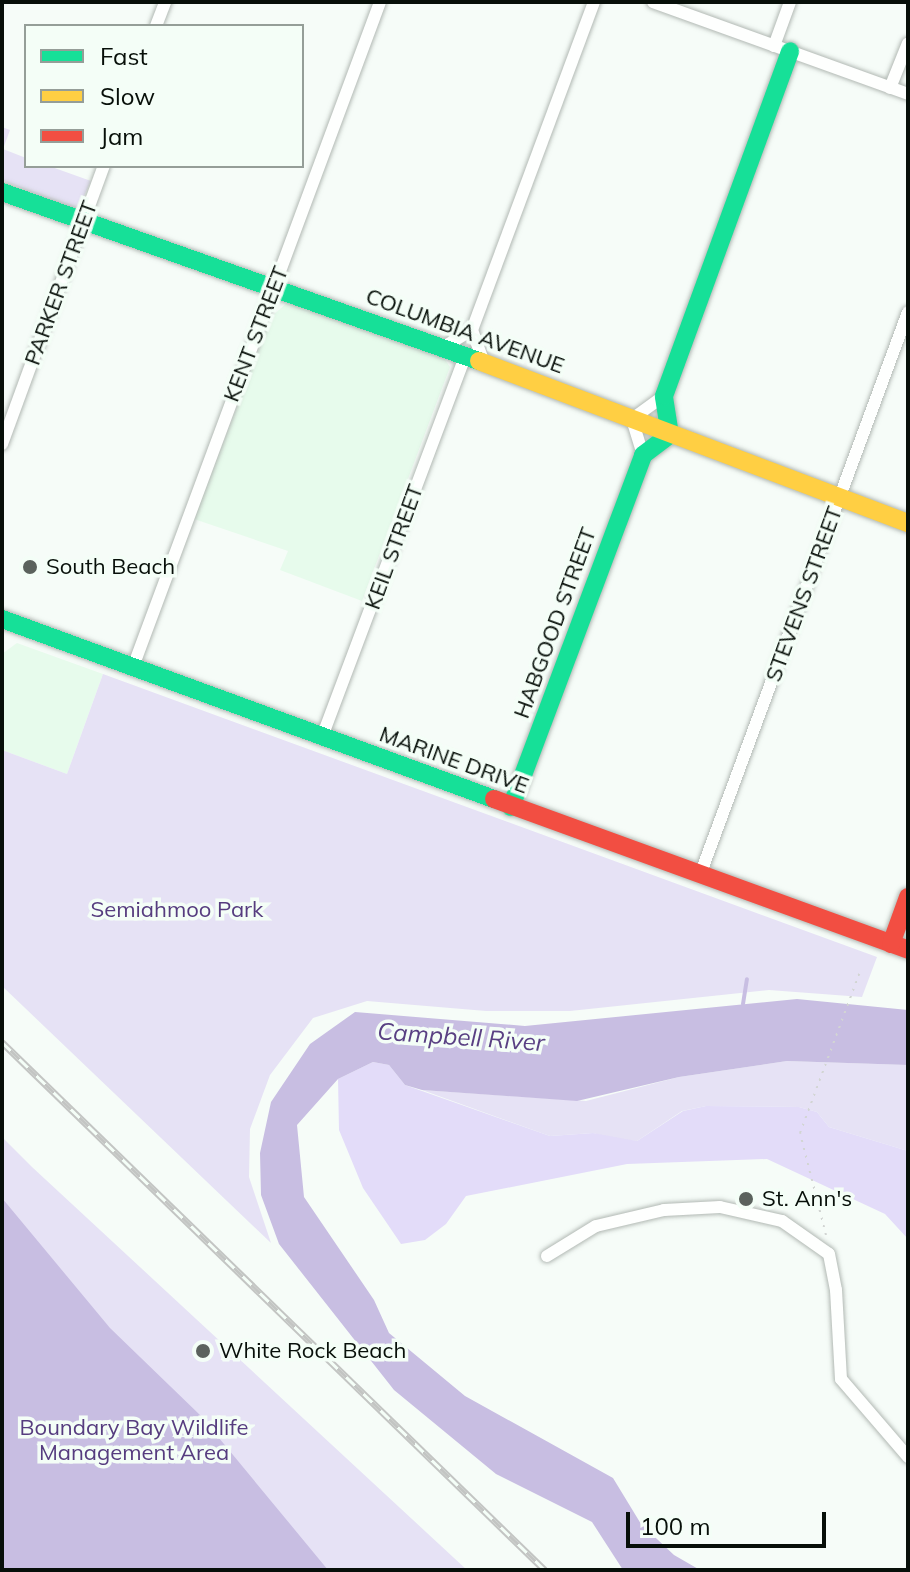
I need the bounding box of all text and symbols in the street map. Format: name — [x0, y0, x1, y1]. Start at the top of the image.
legend — [24, 24, 304, 168]
text: Fast — [100, 41, 148, 71]
text: Slow — [100, 81, 155, 111]
text: Jam — [100, 121, 143, 151]
street label: PARKER STREET — [19, 197, 103, 369]
street label: KENT STREET — [218, 262, 294, 406]
street label: COLUMBIA AVENUE — [362, 283, 568, 379]
street label: KEIL STREET — [359, 481, 429, 613]
street label: STEVENS STREET — [760, 503, 848, 685]
street label: HABGOOD STREET — [508, 524, 602, 722]
place label: South Beach — [46, 554, 175, 580]
marker: South Beach — [21, 558, 39, 576]
street label: MARINE DRIVE — [376, 721, 532, 799]
park label: Semiahmoo Park — [91, 897, 263, 923]
water label: Campbell River — [376, 1017, 546, 1057]
place label: St. Ann's — [762, 1186, 852, 1212]
marker: St. Ann's — [737, 1190, 755, 1208]
place label: White Rock Beach — [219, 1338, 406, 1364]
marker: White Rock Beach — [194, 1342, 212, 1360]
park label: Boundary Bay Wildlife Management Area — [20, 1414, 248, 1466]
scale bar — [630, 1496, 830, 1546]
text: 100 m — [640, 1511, 711, 1541]

